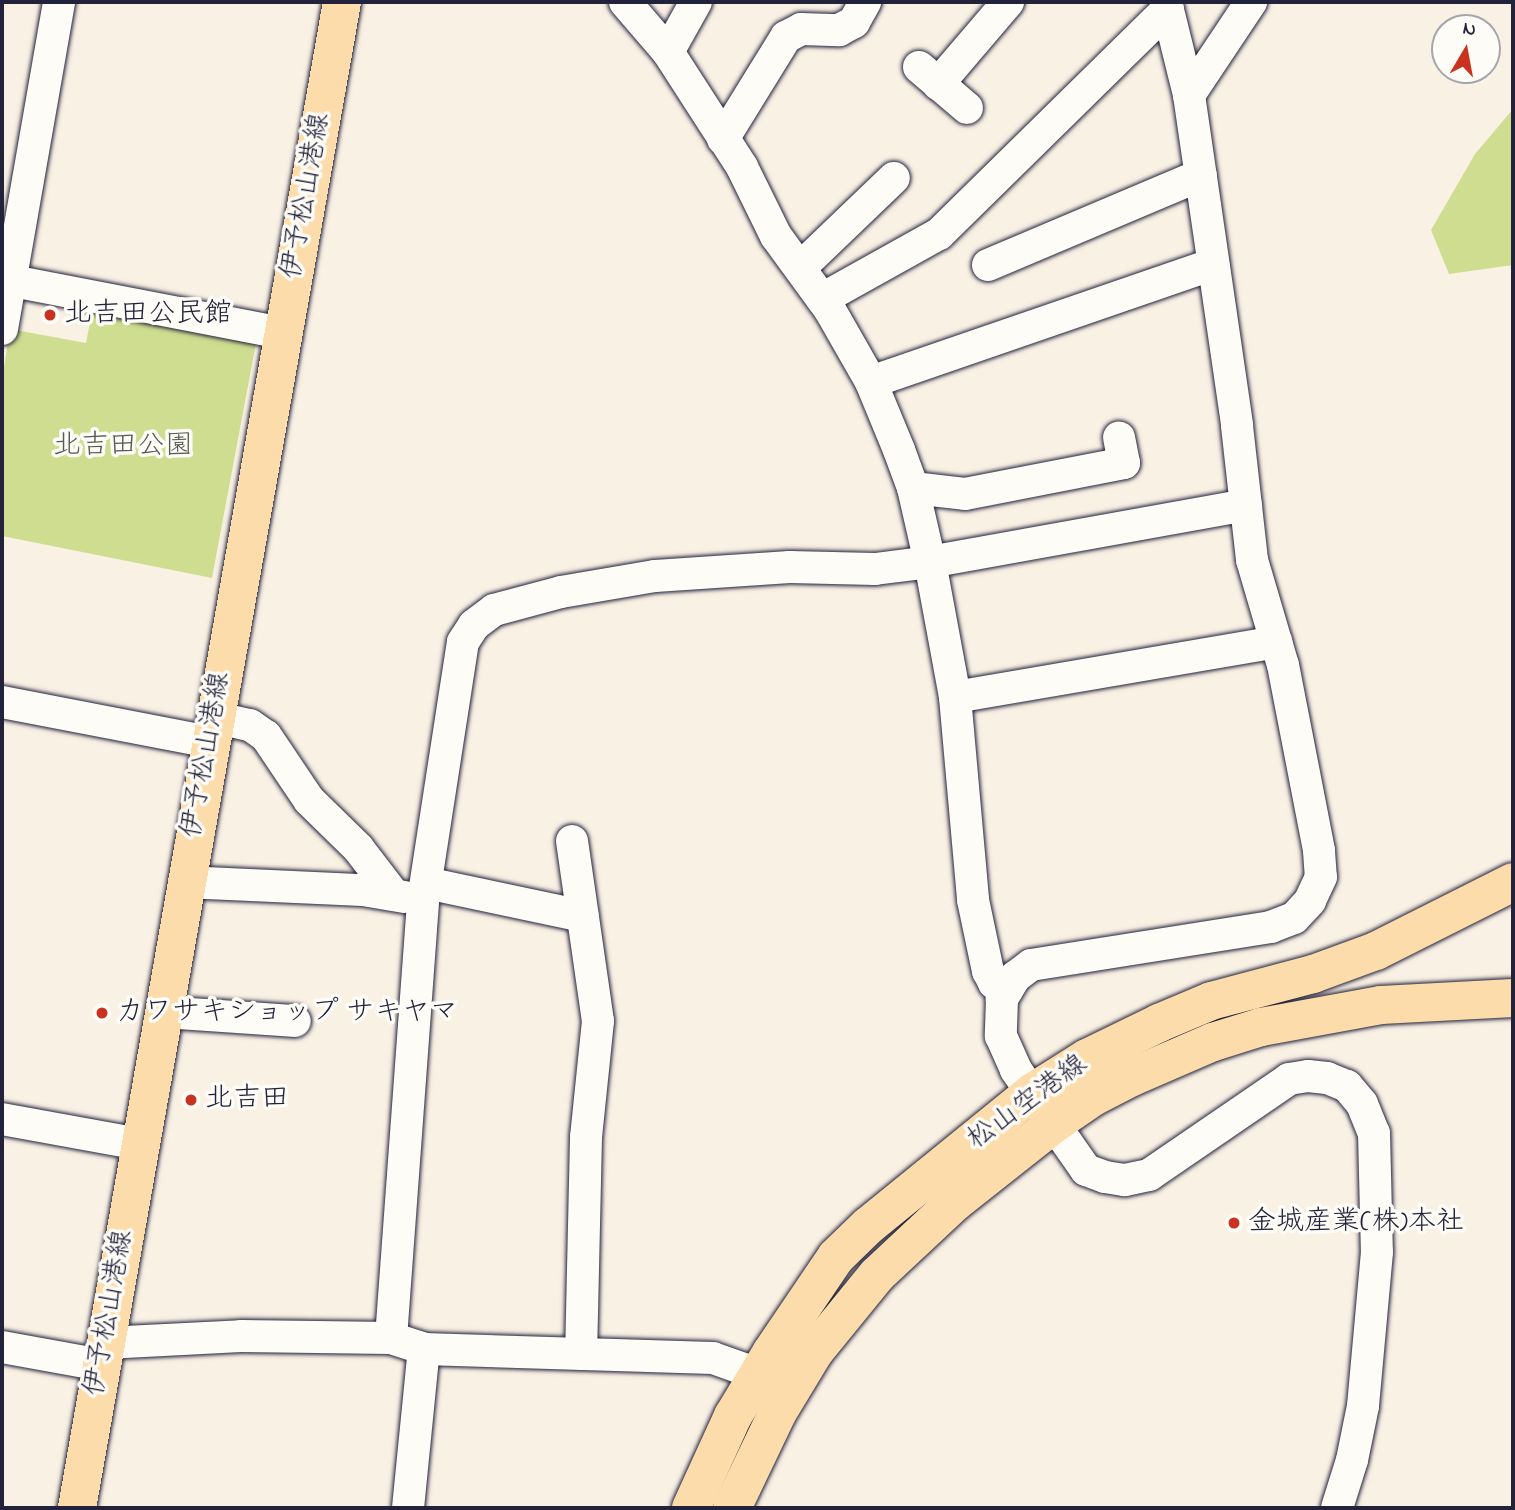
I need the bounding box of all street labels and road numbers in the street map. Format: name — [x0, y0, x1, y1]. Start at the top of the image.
street label: 伊予松山港線 — [276, 110, 338, 282]
street label: 伊予松山港線 — [176, 669, 238, 841]
street label: 松山空港線 — [961, 1048, 1095, 1158]
street label: 伊予松山港線 — [79, 1227, 141, 1399]

